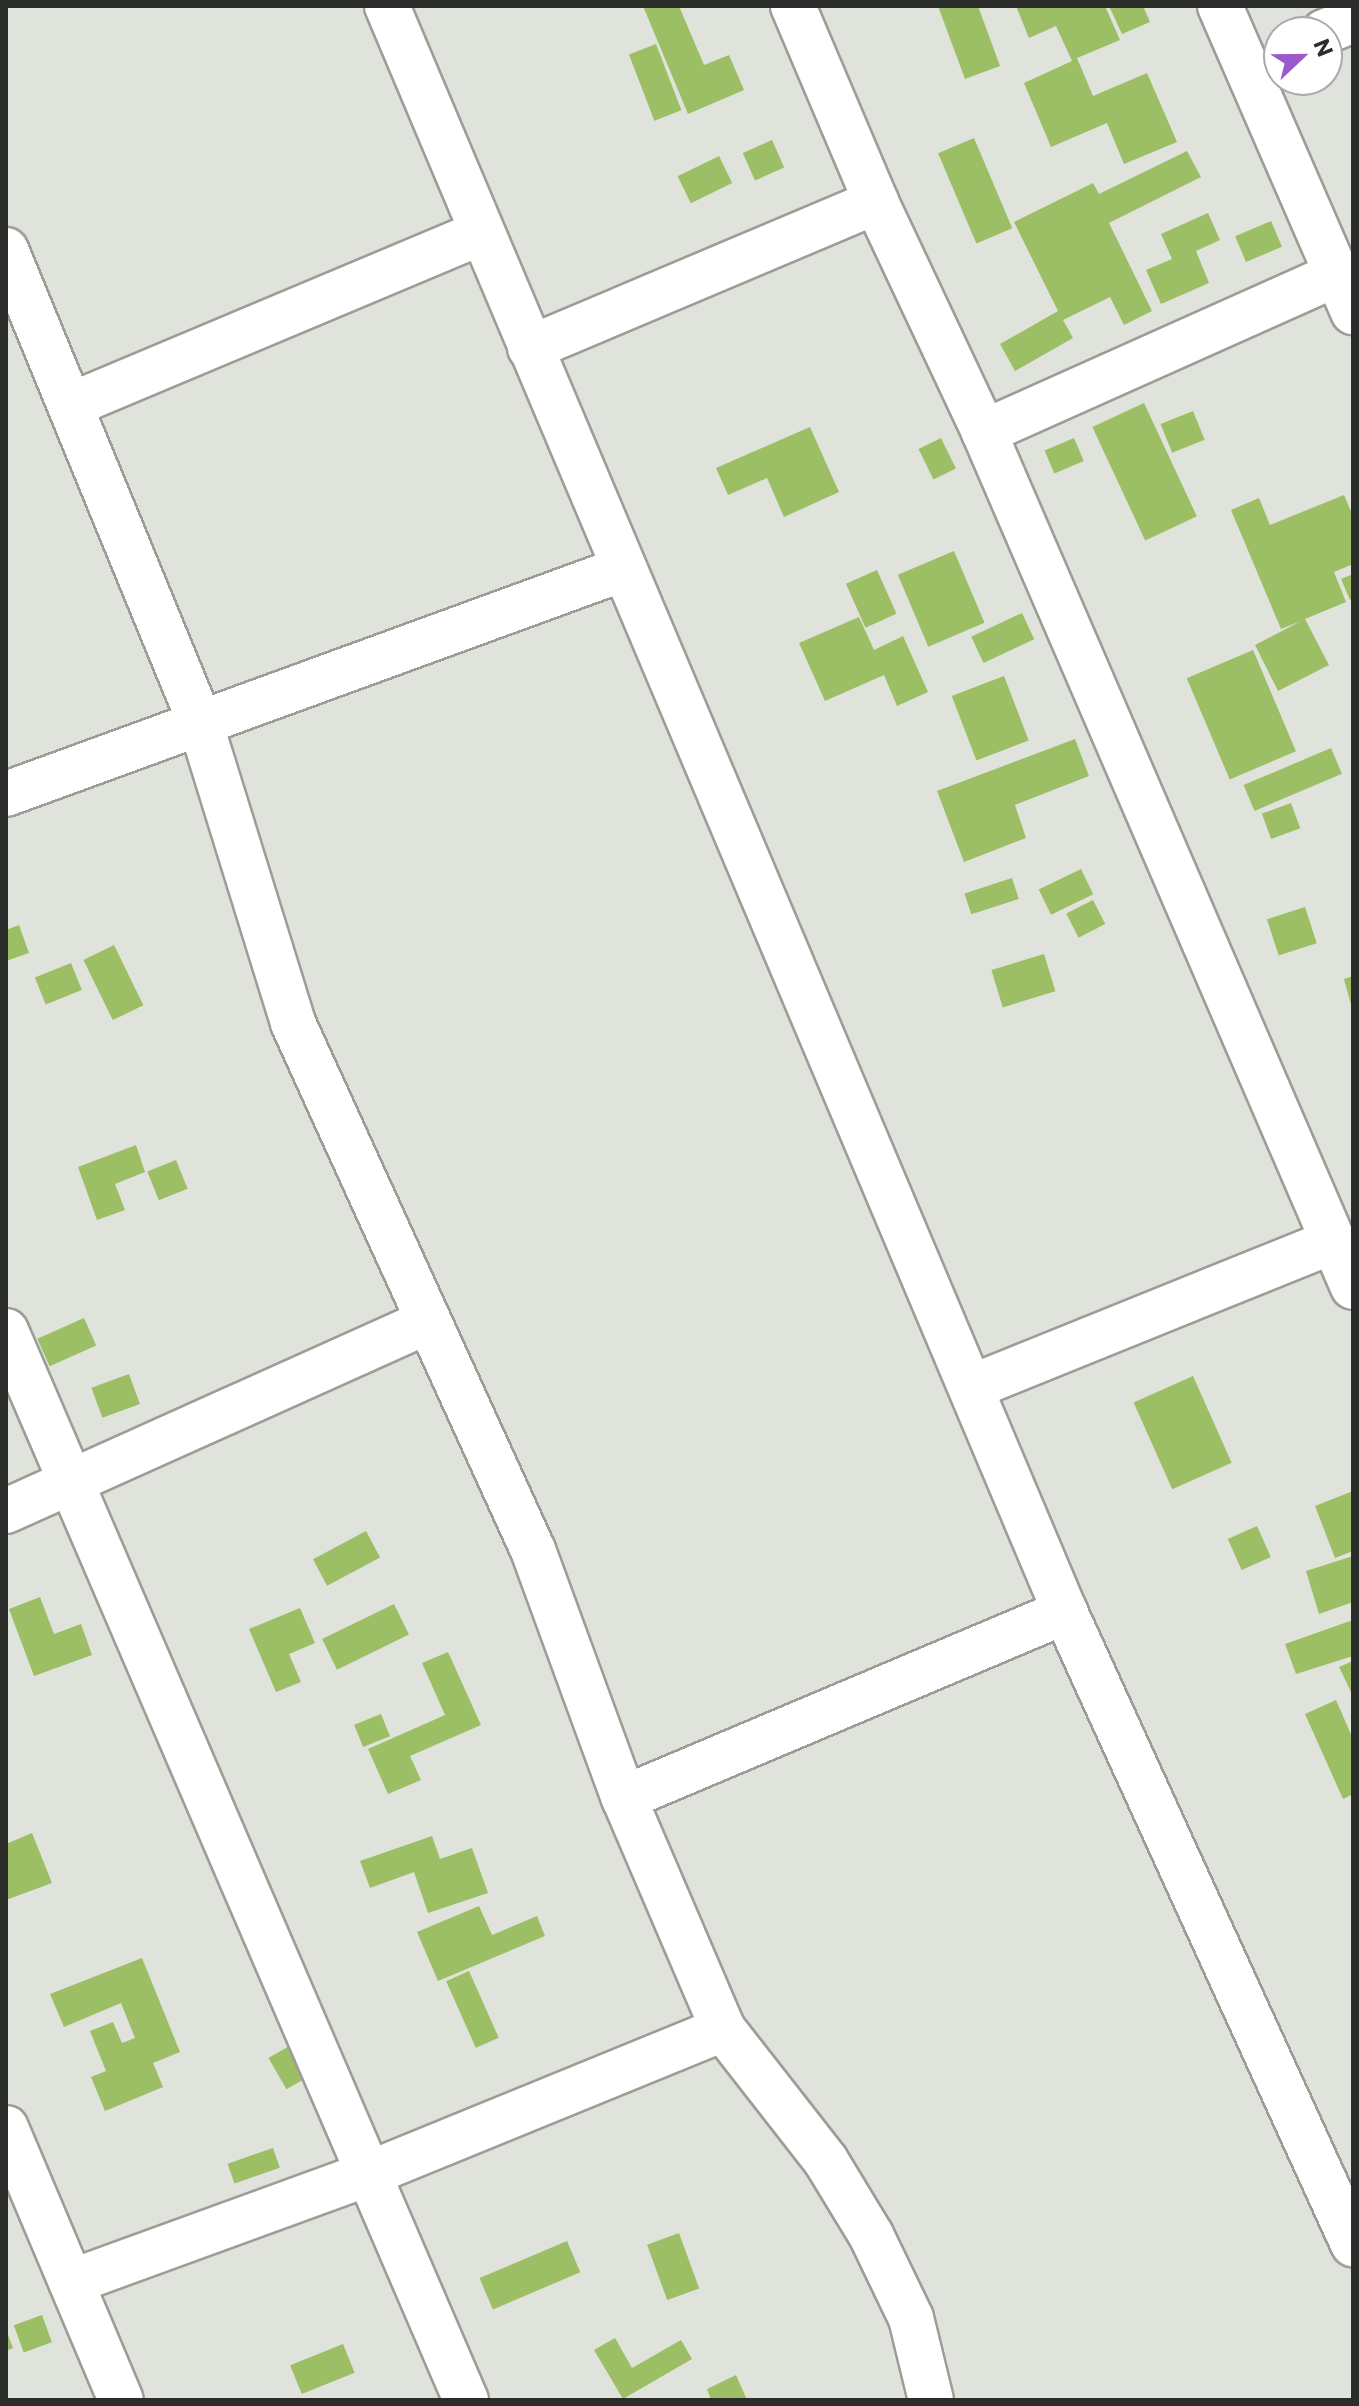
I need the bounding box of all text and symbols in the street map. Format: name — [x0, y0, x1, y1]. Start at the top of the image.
north arrow — [1263, 16, 1343, 96]
text: N — [1308, 35, 1339, 60]

